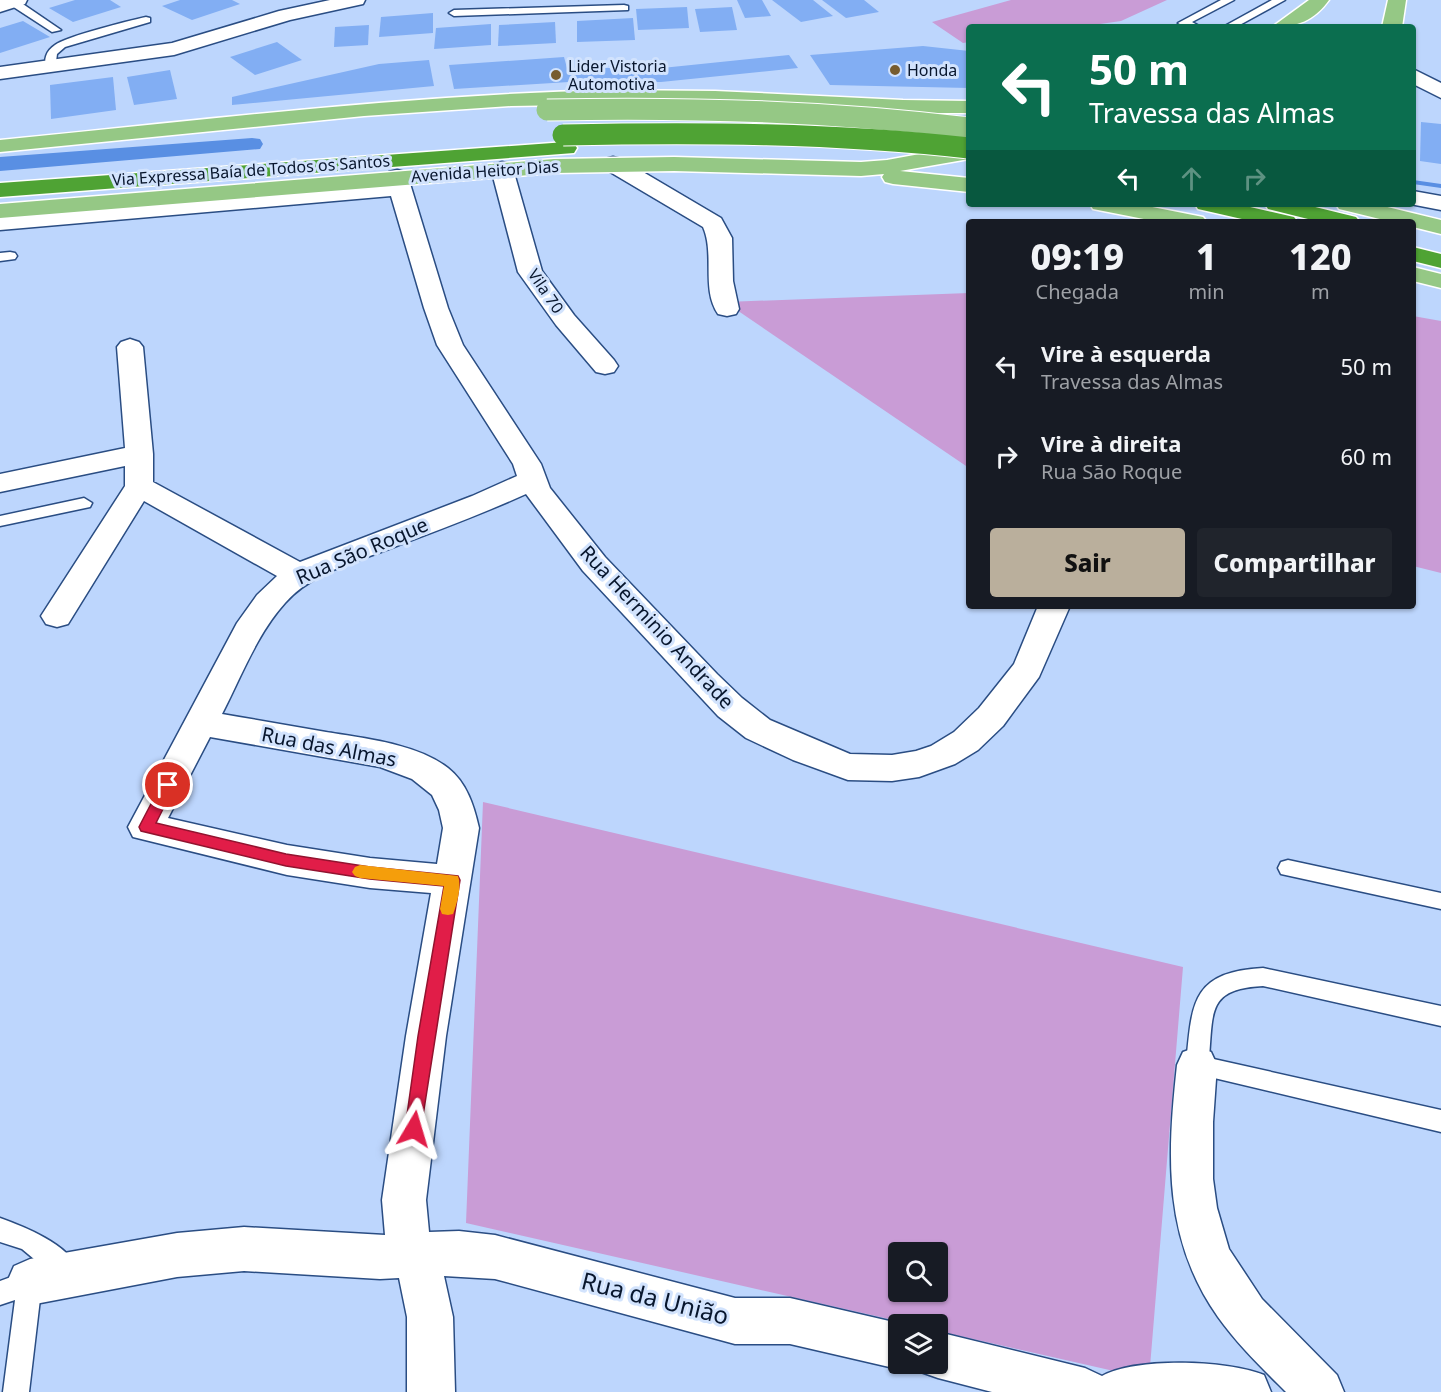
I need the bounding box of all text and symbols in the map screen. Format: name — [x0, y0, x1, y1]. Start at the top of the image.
text: 50 m — [1089, 40, 1189, 97]
icon: left — [990, 48, 1068, 126]
place label: Lider Vistoria Automotiva — [568, 55, 667, 95]
place label: Honda — [907, 59, 957, 81]
marker: Honda — [888, 63, 902, 77]
marker: Lider Vistoria Automotiva — [549, 68, 563, 82]
text: Travessa das Almas — [1089, 94, 1335, 131]
street label: Via Expressa Baía de Todos os Santos — [111, 149, 391, 191]
street label: Avenida Heitor Dias — [410, 155, 560, 187]
icon: left — [1112, 162, 1145, 195]
icon: ahead — [1175, 162, 1208, 195]
icon: right — [1238, 162, 1271, 195]
text: 09:19 — [1030, 232, 1124, 281]
text: 1 — [1196, 232, 1217, 281]
text: 120 — [1289, 232, 1352, 281]
street label: Vila 70 — [523, 264, 569, 318]
text: Chegada — [1036, 278, 1119, 305]
text: min — [1188, 278, 1225, 305]
text: m — [1311, 278, 1330, 305]
text: Vire à esquerda — [1041, 338, 1211, 368]
icon: left — [990, 350, 1023, 383]
text: 50 m — [1341, 351, 1392, 381]
text: Travessa das Almas — [1041, 368, 1223, 395]
text: Vire à direita — [1041, 428, 1181, 458]
icon: right — [990, 440, 1023, 473]
text: 60 m — [1341, 441, 1392, 471]
text: Rua São Roque — [1041, 458, 1182, 485]
street label: Rua São Roque — [292, 511, 432, 591]
button: Sair — [990, 528, 1185, 597]
button: Compartilhar — [1197, 528, 1392, 597]
street label: Rua Herminio Andrade — [574, 539, 740, 714]
street label: Rua das Almas — [259, 720, 399, 773]
pin — [142, 759, 193, 810]
icon: arrive — [151, 768, 184, 801]
position arrow — [382, 1097, 446, 1161]
map controls — [888, 1242, 948, 1374]
button: search — [888, 1242, 948, 1302]
street label: Rua da União — [578, 1263, 732, 1332]
button: layers — [888, 1314, 948, 1374]

